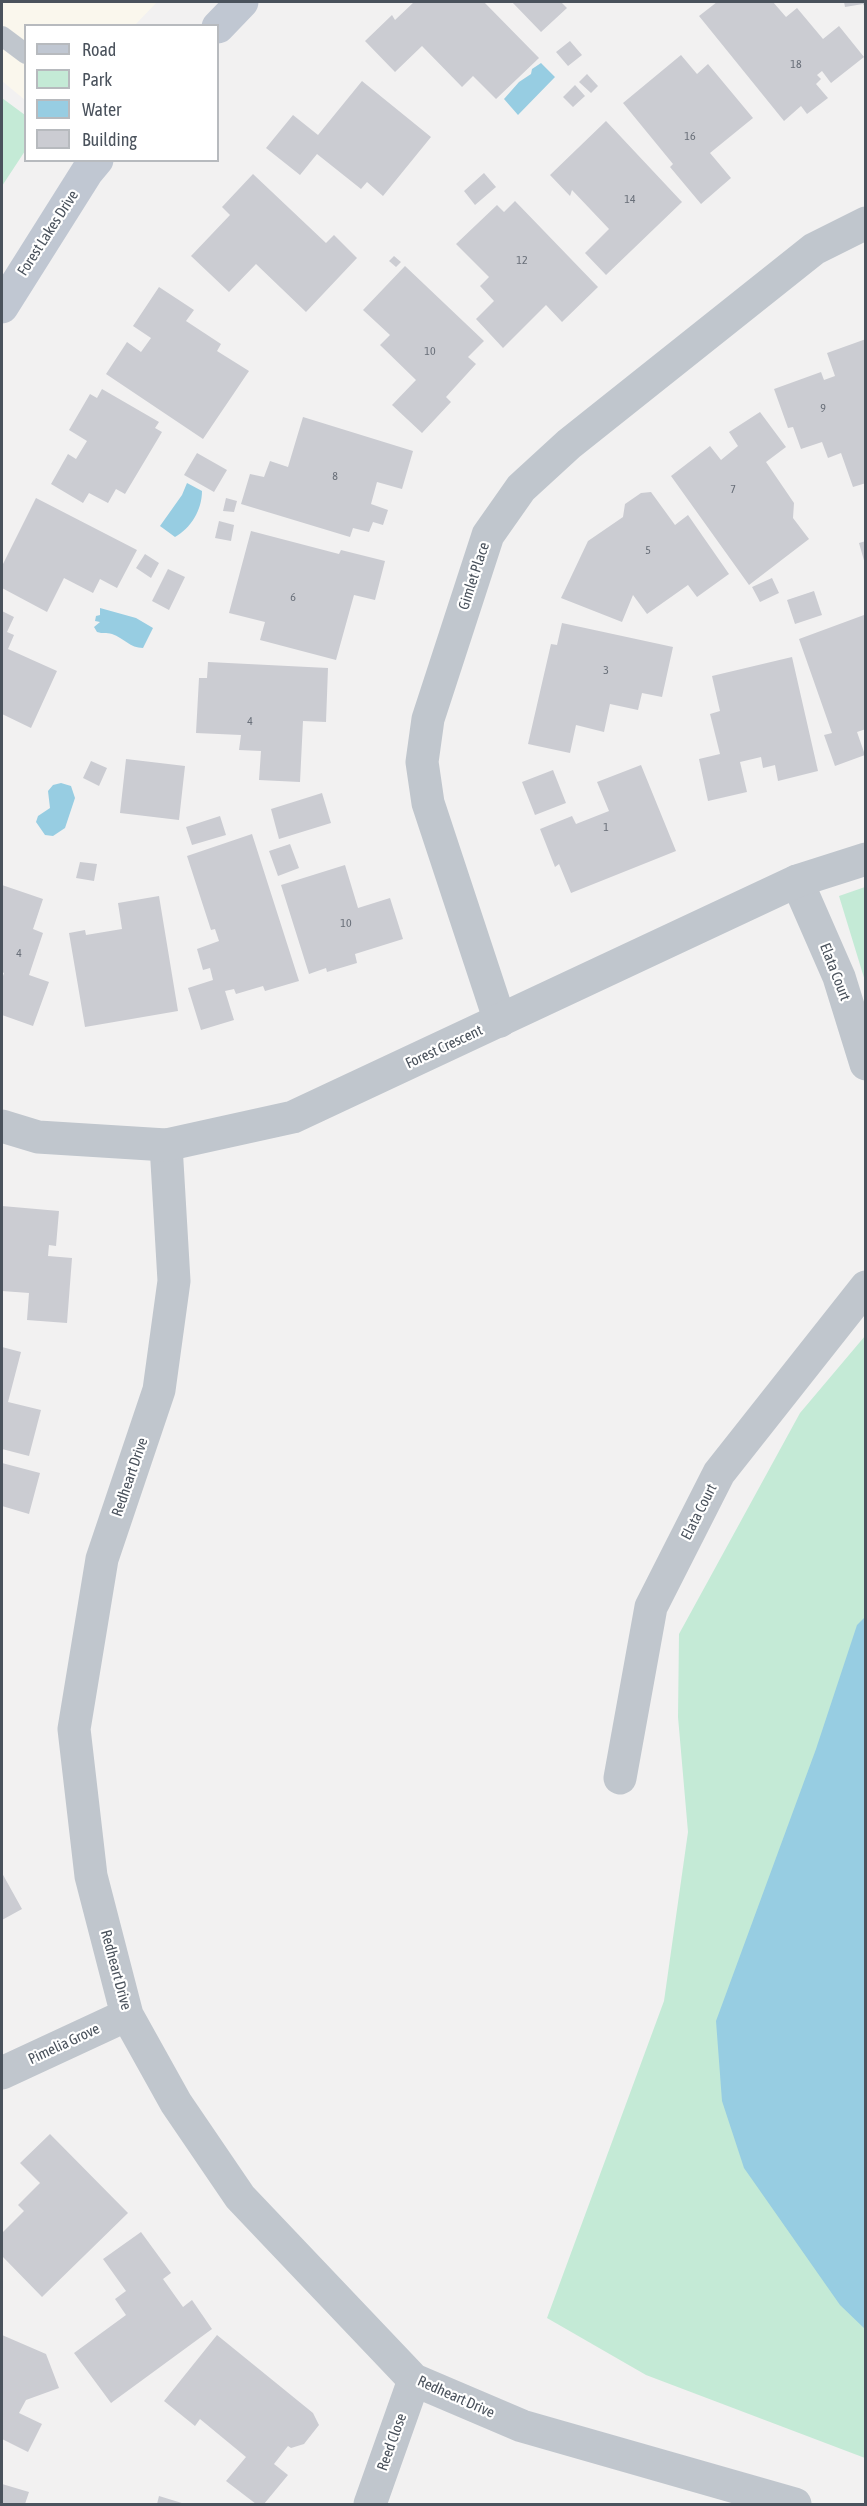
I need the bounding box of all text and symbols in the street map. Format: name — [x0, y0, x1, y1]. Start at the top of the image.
legend — [24, 24, 219, 162]
text: Road — [82, 39, 116, 60]
house number: 18 — [790, 57, 802, 71]
text: Park — [82, 69, 112, 90]
text: Water — [82, 99, 121, 120]
text: Building — [82, 129, 137, 150]
house number: 16 — [684, 129, 696, 143]
street label: Forest Lakes Drive — [14, 187, 82, 279]
house number: 14 — [624, 192, 636, 206]
house number: 12 — [516, 253, 528, 267]
house number: 10 — [424, 344, 436, 358]
house number: 9 — [820, 401, 826, 415]
house number: 8 — [332, 469, 338, 483]
house number: 7 — [730, 482, 736, 496]
street label: Gimlet Place — [455, 540, 493, 612]
house number: 5 — [645, 543, 651, 557]
house number: 6 — [290, 590, 296, 604]
house number: 3 — [603, 663, 609, 677]
house number: 4 — [247, 714, 253, 728]
house number: 1 — [603, 820, 609, 834]
house number: 10 — [340, 916, 352, 930]
street label: Elata Court — [816, 941, 854, 1003]
house number: 4 — [16, 946, 22, 960]
street label: Forest Crescent — [403, 1021, 485, 1073]
street label: Redheart Drive — [108, 1435, 152, 1519]
street label: Elata Court — [677, 1481, 721, 1543]
street label: Redheart Drive — [97, 1928, 135, 2012]
street label: Pimelia Grove — [25, 2020, 103, 2068]
street label: Redheart Drive — [415, 2372, 497, 2422]
street label: Reed Close — [373, 2411, 411, 2473]

